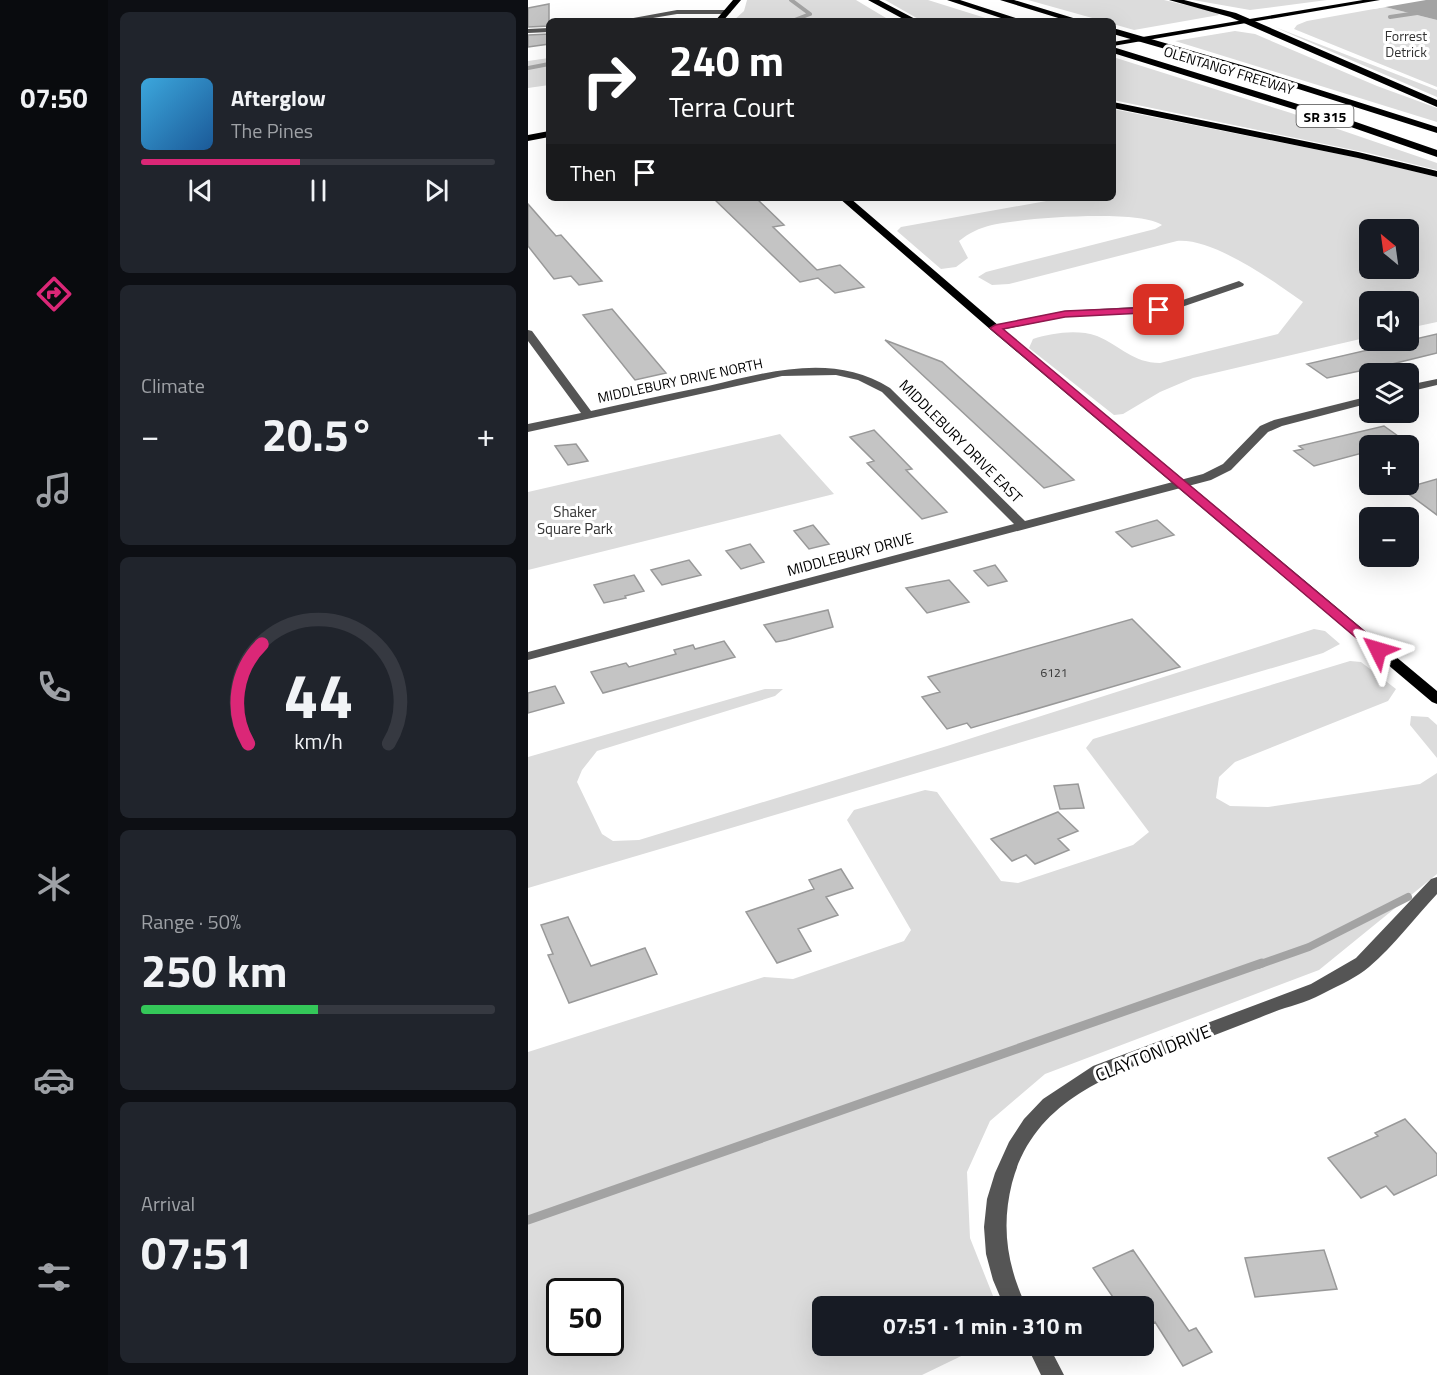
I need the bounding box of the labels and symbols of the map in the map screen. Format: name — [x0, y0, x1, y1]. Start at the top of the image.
park label: Forrest Detrick — [1385, 25, 1427, 62]
street label: OLENTANGY FREEWAY — [1161, 40, 1297, 100]
road number: SR 315 — [1296, 105, 1354, 127]
north arrow — [1359, 219, 1419, 279]
pin — [1133, 284, 1184, 335]
street label: MIDDLEBURY DRIVE NORTH — [595, 352, 765, 408]
street label: MIDDLEBURY DRIVE EAST — [894, 374, 1028, 508]
park label: Shaker Square Park — [537, 500, 613, 540]
street label: MIDDLEBURY DRIVE — [784, 526, 916, 582]
position arrow — [1346, 618, 1410, 682]
house number: 6121 — [1041, 663, 1067, 682]
street label: CLAYTON DRIVE — [1091, 1017, 1215, 1088]
speed limit sign: 50 — [546, 1278, 624, 1356]

